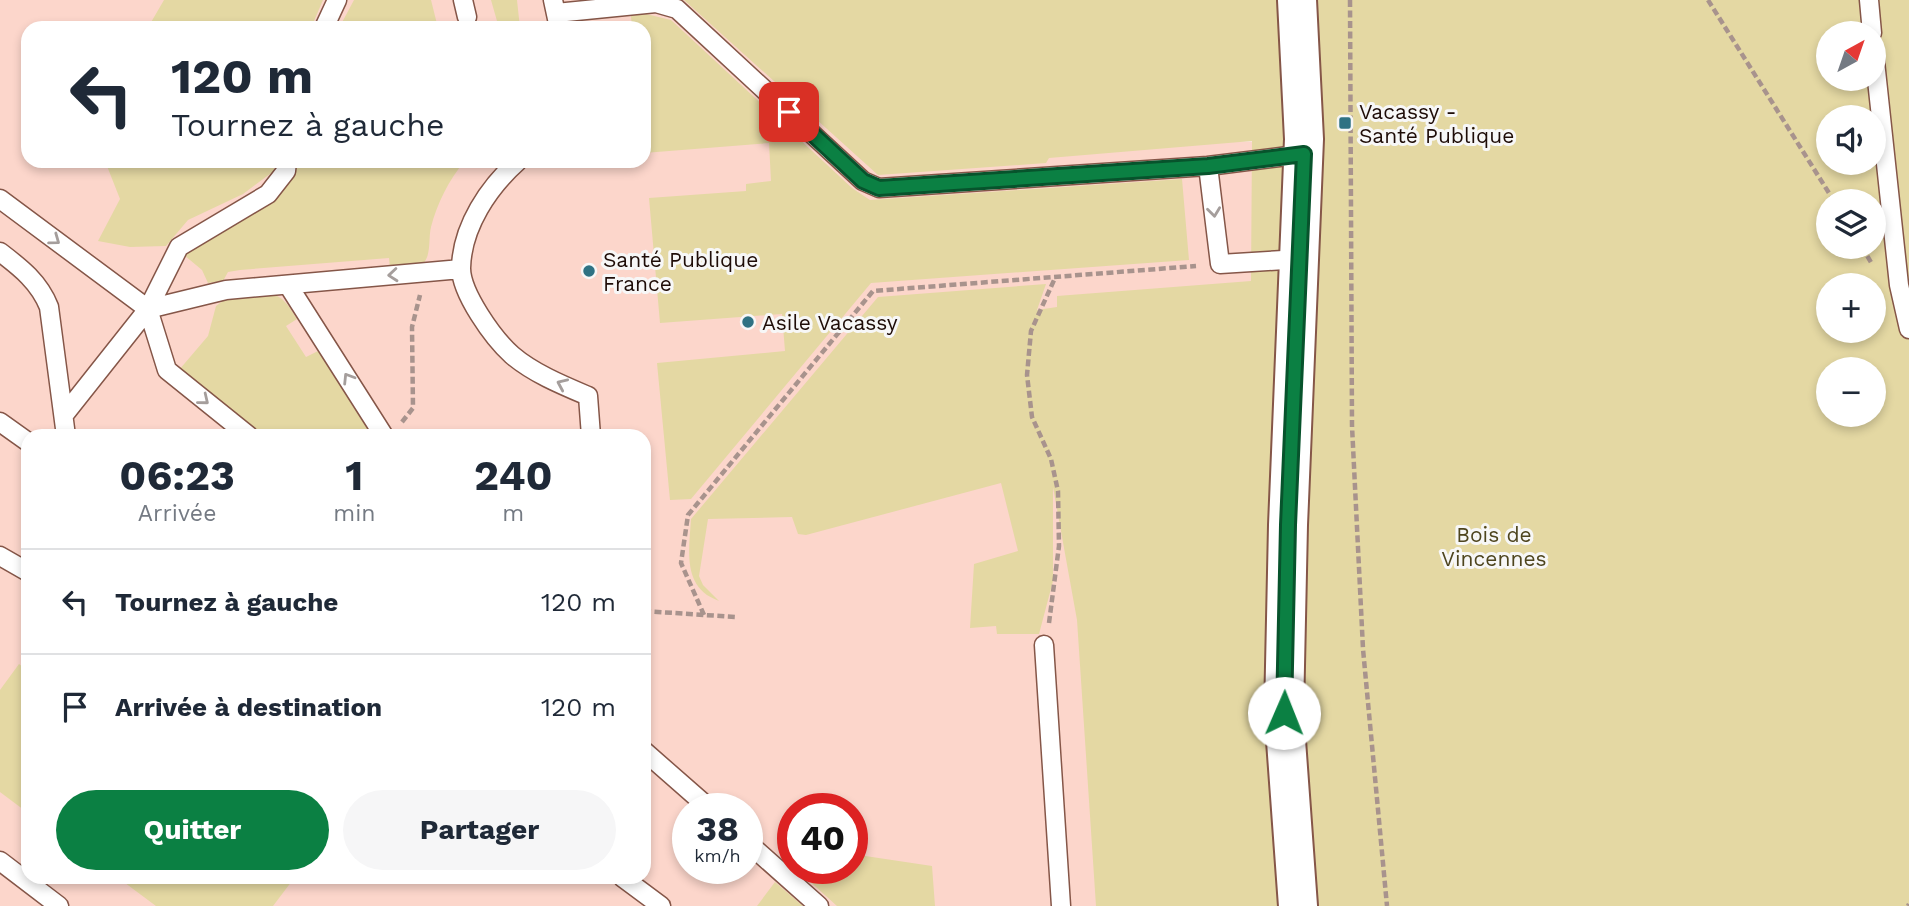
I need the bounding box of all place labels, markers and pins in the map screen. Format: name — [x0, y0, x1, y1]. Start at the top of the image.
pin — [759, 82, 819, 142]
place label: Vacassy - Santé Publique — [1359, 99, 1514, 148]
marker: Vacassy - Santé Publique — [1337, 115, 1353, 131]
place label: Santé Publique France — [603, 247, 758, 296]
marker: Santé Publique France — [581, 263, 597, 279]
place label: Asile Vacassy — [762, 310, 898, 335]
marker: Asile Vacassy — [740, 314, 756, 330]

